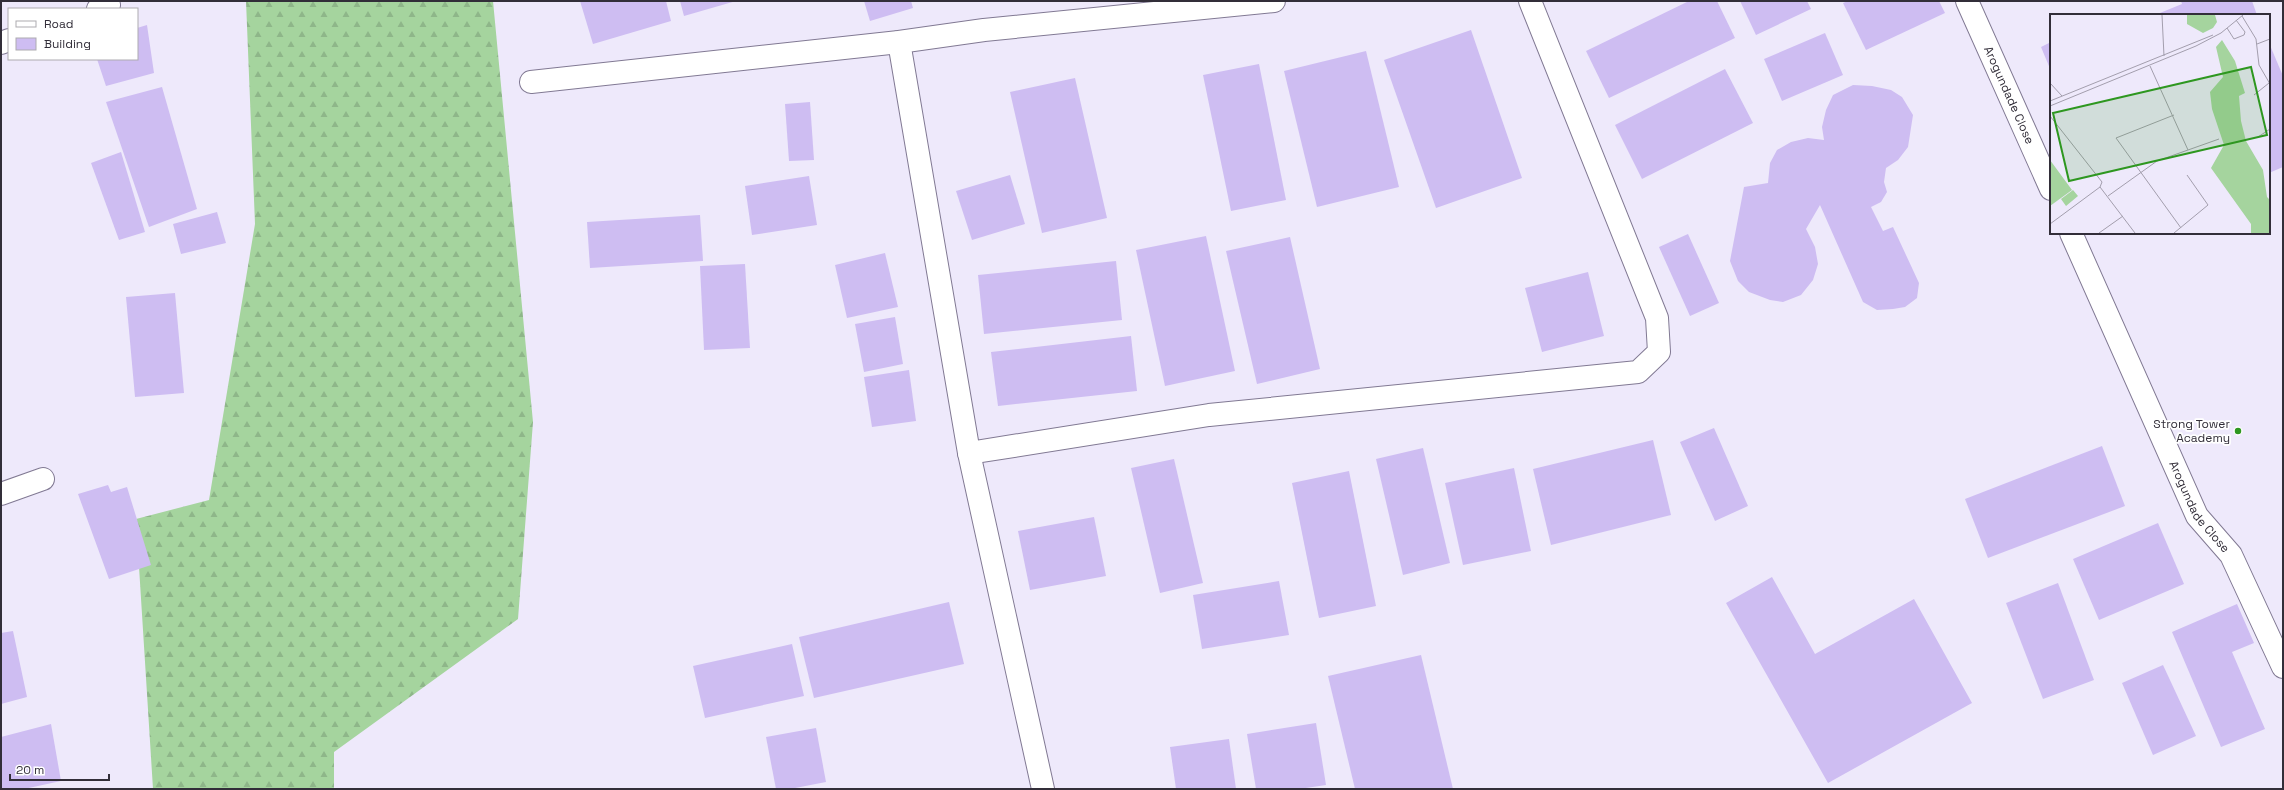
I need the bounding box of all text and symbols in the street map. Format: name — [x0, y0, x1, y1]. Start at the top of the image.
legend — [8, 8, 138, 60]
inset map — [2050, 14, 2270, 234]
text: Road — [44, 16, 73, 32]
text: Building — [44, 36, 91, 52]
street label: Arogundade Close — [1980, 44, 2038, 147]
place label: Strong Tower Academy — [2153, 416, 2230, 446]
marker: Strong Tower Academy — [2233, 426, 2243, 436]
street label: Arogundade Close — [2165, 458, 2233, 556]
scale bar — [10, 756, 109, 782]
text: 20 m — [16, 762, 44, 778]

